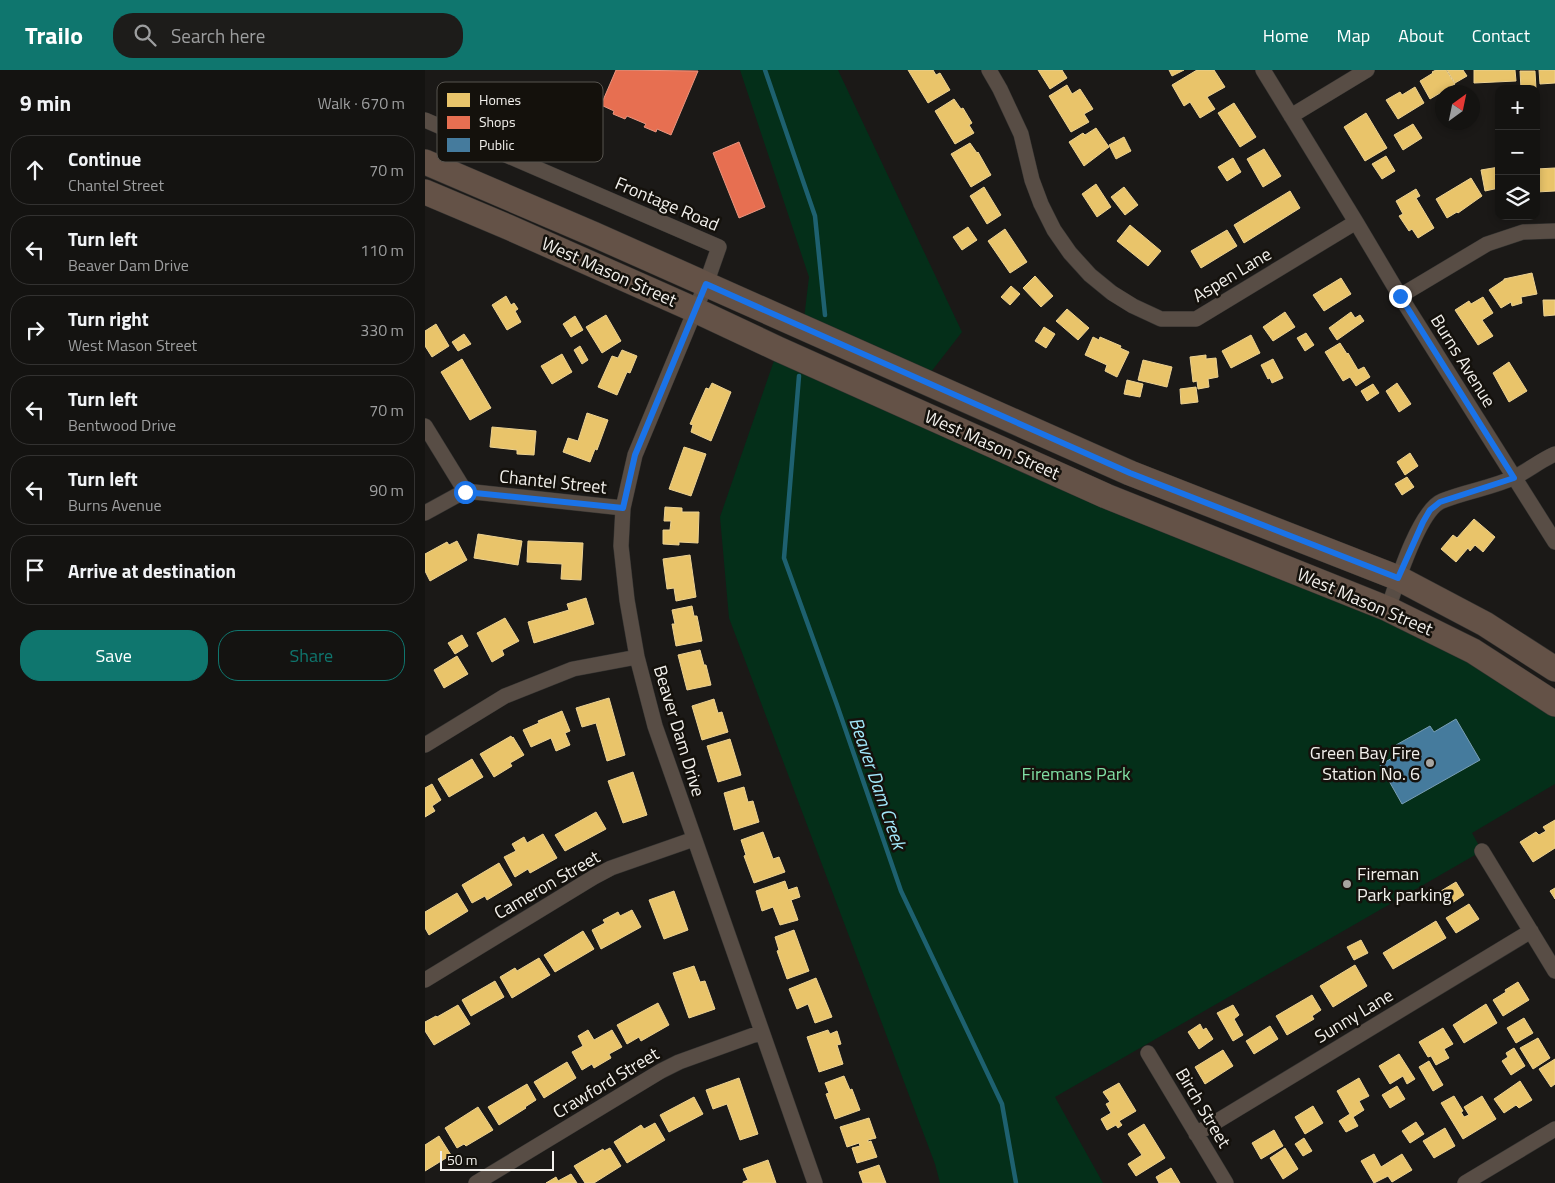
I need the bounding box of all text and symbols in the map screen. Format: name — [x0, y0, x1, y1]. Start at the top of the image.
search box — [113, 13, 463, 58]
text: Trailo — [25, 17, 83, 53]
icon: search — [131, 21, 159, 49]
text: Search here — [171, 21, 265, 50]
text: Home — [1263, 22, 1309, 49]
text: Map — [1337, 22, 1370, 49]
text: About — [1398, 22, 1444, 49]
text: Contact — [1472, 22, 1530, 49]
legend — [437, 82, 603, 162]
north arrow — [1435, 85, 1480, 130]
map controls — [1495, 85, 1540, 220]
button: + — [1495, 85, 1540, 130]
text: 9 min — [20, 87, 71, 119]
text: Homes — [479, 89, 521, 110]
text: Walk · 670 m — [317, 91, 405, 115]
text: Shops — [479, 111, 515, 132]
button: − — [1495, 130, 1540, 175]
text: Public — [479, 134, 515, 155]
text: Continue — [68, 144, 141, 173]
icon: ahead — [21, 156, 49, 184]
text: 70 m — [369, 158, 404, 182]
street label: Frontage Road — [611, 169, 724, 238]
text: Chantel Street — [68, 173, 164, 197]
button: layers — [1495, 175, 1540, 220]
text: Turn left — [68, 224, 138, 253]
street label: West Mason Street — [537, 230, 682, 314]
icon: left — [21, 236, 49, 264]
text: 110 m — [360, 238, 404, 262]
street label: Aspen Lane — [1187, 240, 1276, 309]
text: Beaver Dam Drive — [68, 253, 189, 277]
route end — [1389, 285, 1412, 308]
text: Turn right — [68, 304, 149, 333]
street label: Burns Avenue — [1424, 309, 1503, 412]
icon: right — [21, 316, 49, 344]
text: 330 m — [360, 318, 404, 342]
text: West Mason Street — [68, 333, 197, 357]
text: Turn left — [68, 384, 138, 413]
icon: left — [21, 396, 49, 424]
text: 70 m — [369, 398, 404, 422]
street label: West Mason Street — [920, 403, 1065, 487]
text: Bentwood Drive — [68, 413, 176, 437]
street label: Chantel Street — [498, 462, 609, 501]
text: Turn left — [68, 464, 138, 493]
icon: left — [21, 476, 49, 504]
text: 90 m — [369, 478, 404, 502]
route start — [454, 481, 477, 504]
text: Burns Avenue — [68, 493, 162, 517]
icon: arrive — [21, 556, 49, 584]
text: Arrive at destination — [68, 556, 236, 585]
street label: West Mason Street — [1293, 561, 1438, 643]
button: Save — [20, 630, 208, 681]
button: Share — [218, 630, 405, 681]
street label: Beaver Dam Drive — [647, 662, 712, 800]
water label: Beaver Dam Creek — [842, 713, 915, 855]
place label: Green Bay Fire Station No. 6 — [1310, 739, 1420, 787]
marker: Green Bay Fire Station No. 6 — [1424, 757, 1436, 769]
park label: Firemans Park — [1021, 760, 1131, 787]
street label: Cameron Street — [489, 843, 605, 926]
place label: Fireman Park parking — [1357, 860, 1452, 908]
marker: Fireman Park parking — [1341, 878, 1353, 890]
street label: Sunny Lane — [1309, 981, 1398, 1050]
street label: Crawford Street — [547, 1040, 665, 1125]
street label: Birch Street — [1169, 1063, 1238, 1153]
scale bar — [440, 1148, 554, 1171]
text: 50 m — [447, 1149, 477, 1170]

